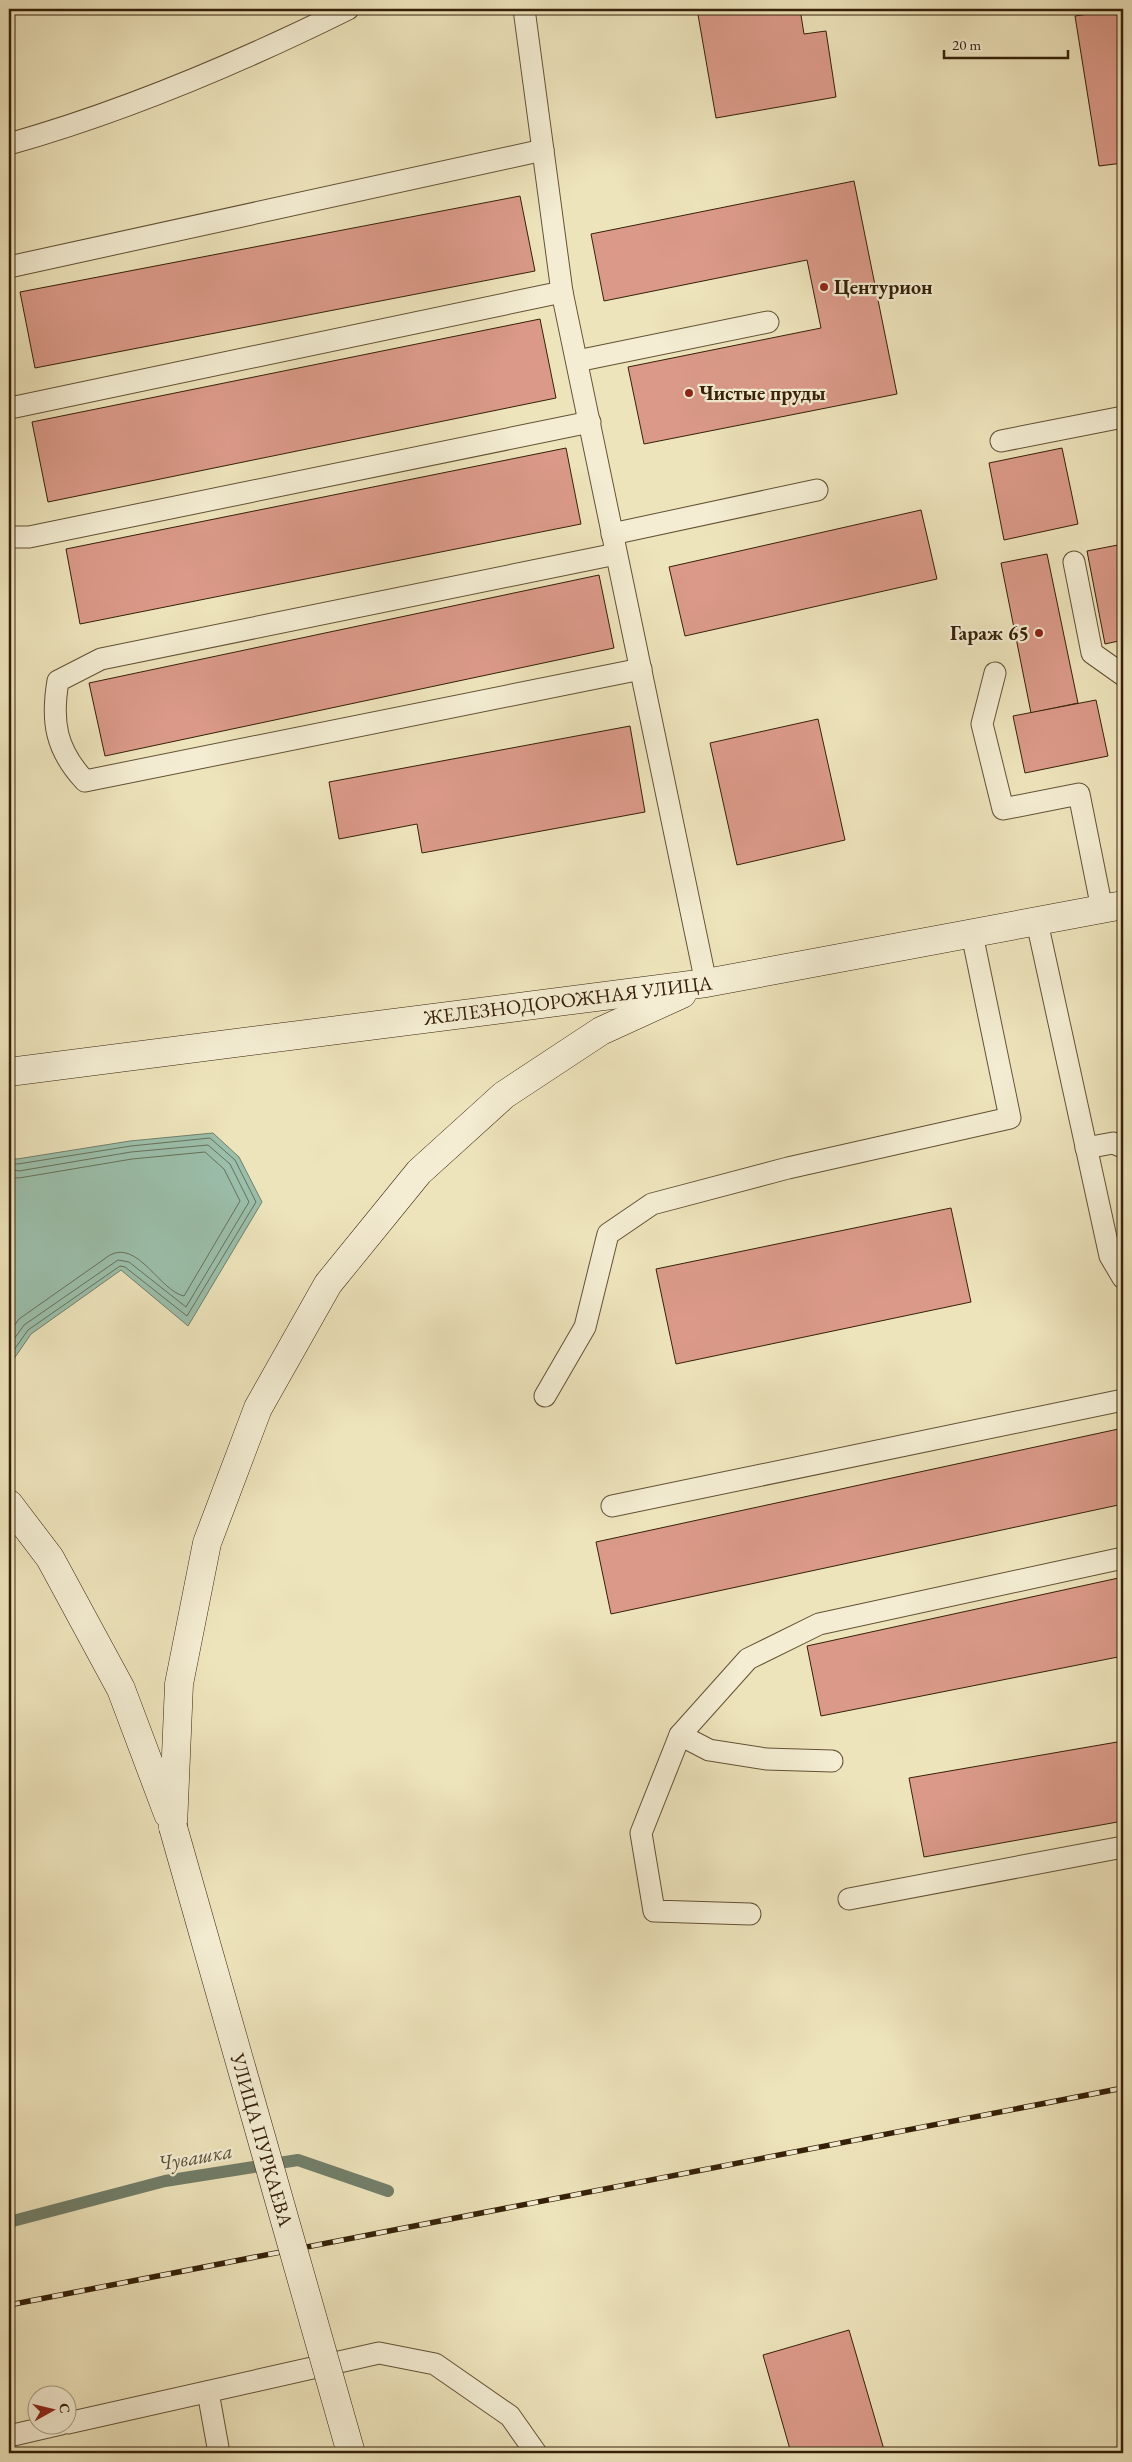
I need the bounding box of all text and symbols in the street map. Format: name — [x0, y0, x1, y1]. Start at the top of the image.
scale bar — [944, 28, 1068, 60]
text: 20 m — [952, 35, 981, 54]
place label: Центурион — [834, 274, 933, 300]
marker: Центурион — [818, 281, 830, 293]
place label: Чистые пруды — [699, 380, 826, 406]
marker: Чистые пруды — [683, 387, 695, 399]
place label: Гараж 65 — [950, 620, 1029, 646]
marker: Гараж 65 — [1033, 627, 1045, 639]
street label: ЖЕЛЕЗНОДОРОЖНАЯ УЛИЦА — [421, 969, 714, 1031]
street label: УЛИЦА ПУРКАЕВА — [225, 2049, 299, 2230]
water label: Чувашка — [156, 2137, 234, 2176]
north arrow — [28, 2384, 78, 2434]
text: С — [55, 2402, 74, 2414]

